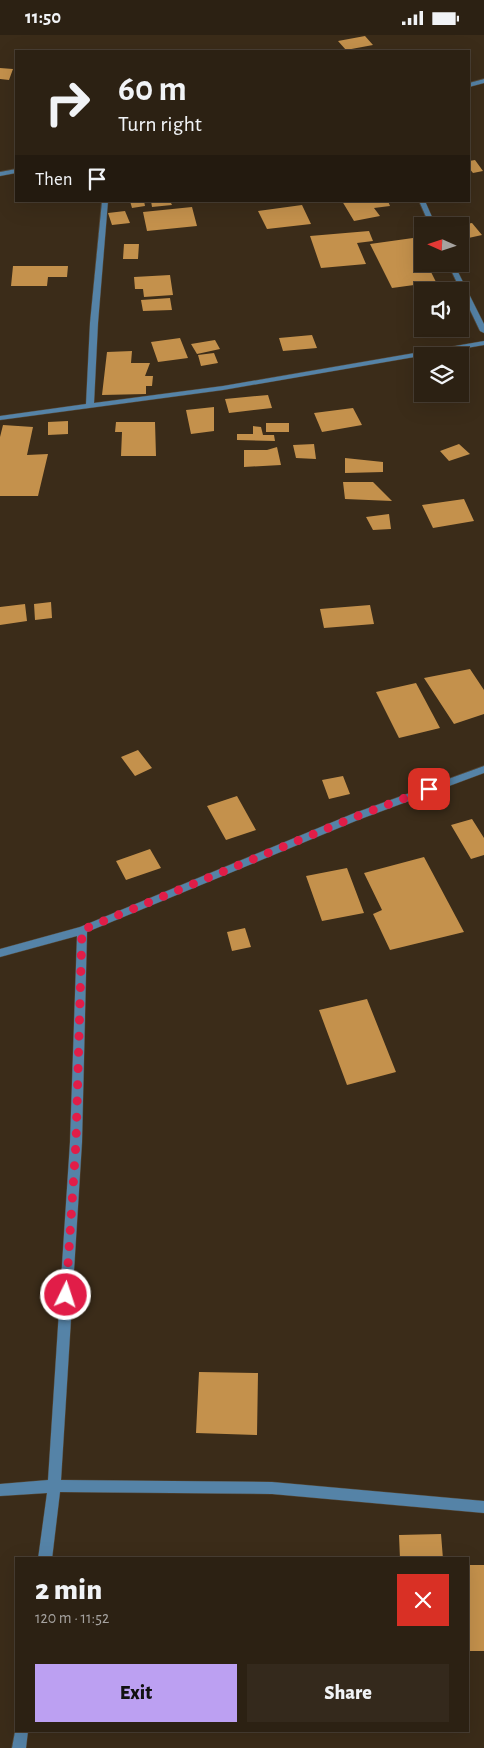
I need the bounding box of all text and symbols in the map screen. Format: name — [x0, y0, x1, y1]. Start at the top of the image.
text: 11:50 — [25, 8, 61, 27]
icon: right — [35, 70, 100, 135]
text: 60 m — [118, 72, 187, 107]
text: Turn right — [118, 113, 202, 135]
icon: arrive — [83, 165, 111, 193]
text: Then — [35, 170, 73, 189]
north arrow — [414, 217, 469, 273]
map controls — [414, 217, 469, 402]
button: sound — [414, 282, 469, 337]
button: layers — [414, 347, 469, 402]
pin — [408, 768, 450, 810]
icon: arrive — [415, 775, 443, 803]
position arrow — [39, 1268, 91, 1320]
button: close — [397, 1574, 449, 1626]
text: 2 min — [35, 1575, 102, 1605]
text: 120 m · 11:52 — [35, 1610, 109, 1626]
button: Exit — [35, 1664, 237, 1722]
button: Share — [247, 1664, 449, 1722]

